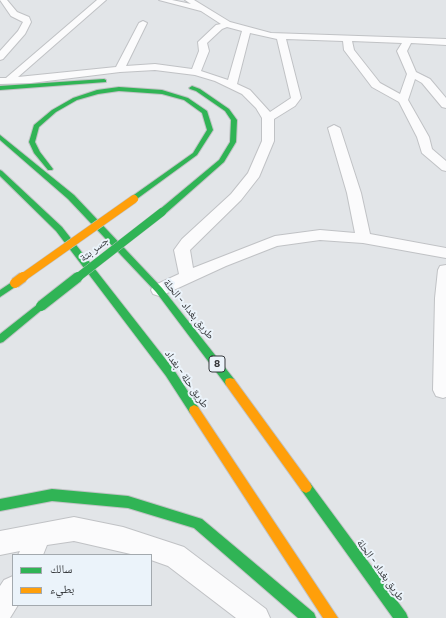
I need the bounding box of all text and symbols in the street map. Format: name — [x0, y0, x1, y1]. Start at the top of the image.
street label: جسر بتة — [77, 234, 111, 264]
street label: طريق بغداد - الحلة — [161, 276, 217, 342]
street label: طريق حلة - بغداد — [162, 347, 212, 411]
road number: 8 — [209, 356, 225, 372]
street label: طريق بغداد - الحلة — [354, 536, 408, 604]
legend — [12, 554, 152, 606]
text: سالك — [50, 561, 72, 575]
text: بطيء — [50, 581, 74, 595]

